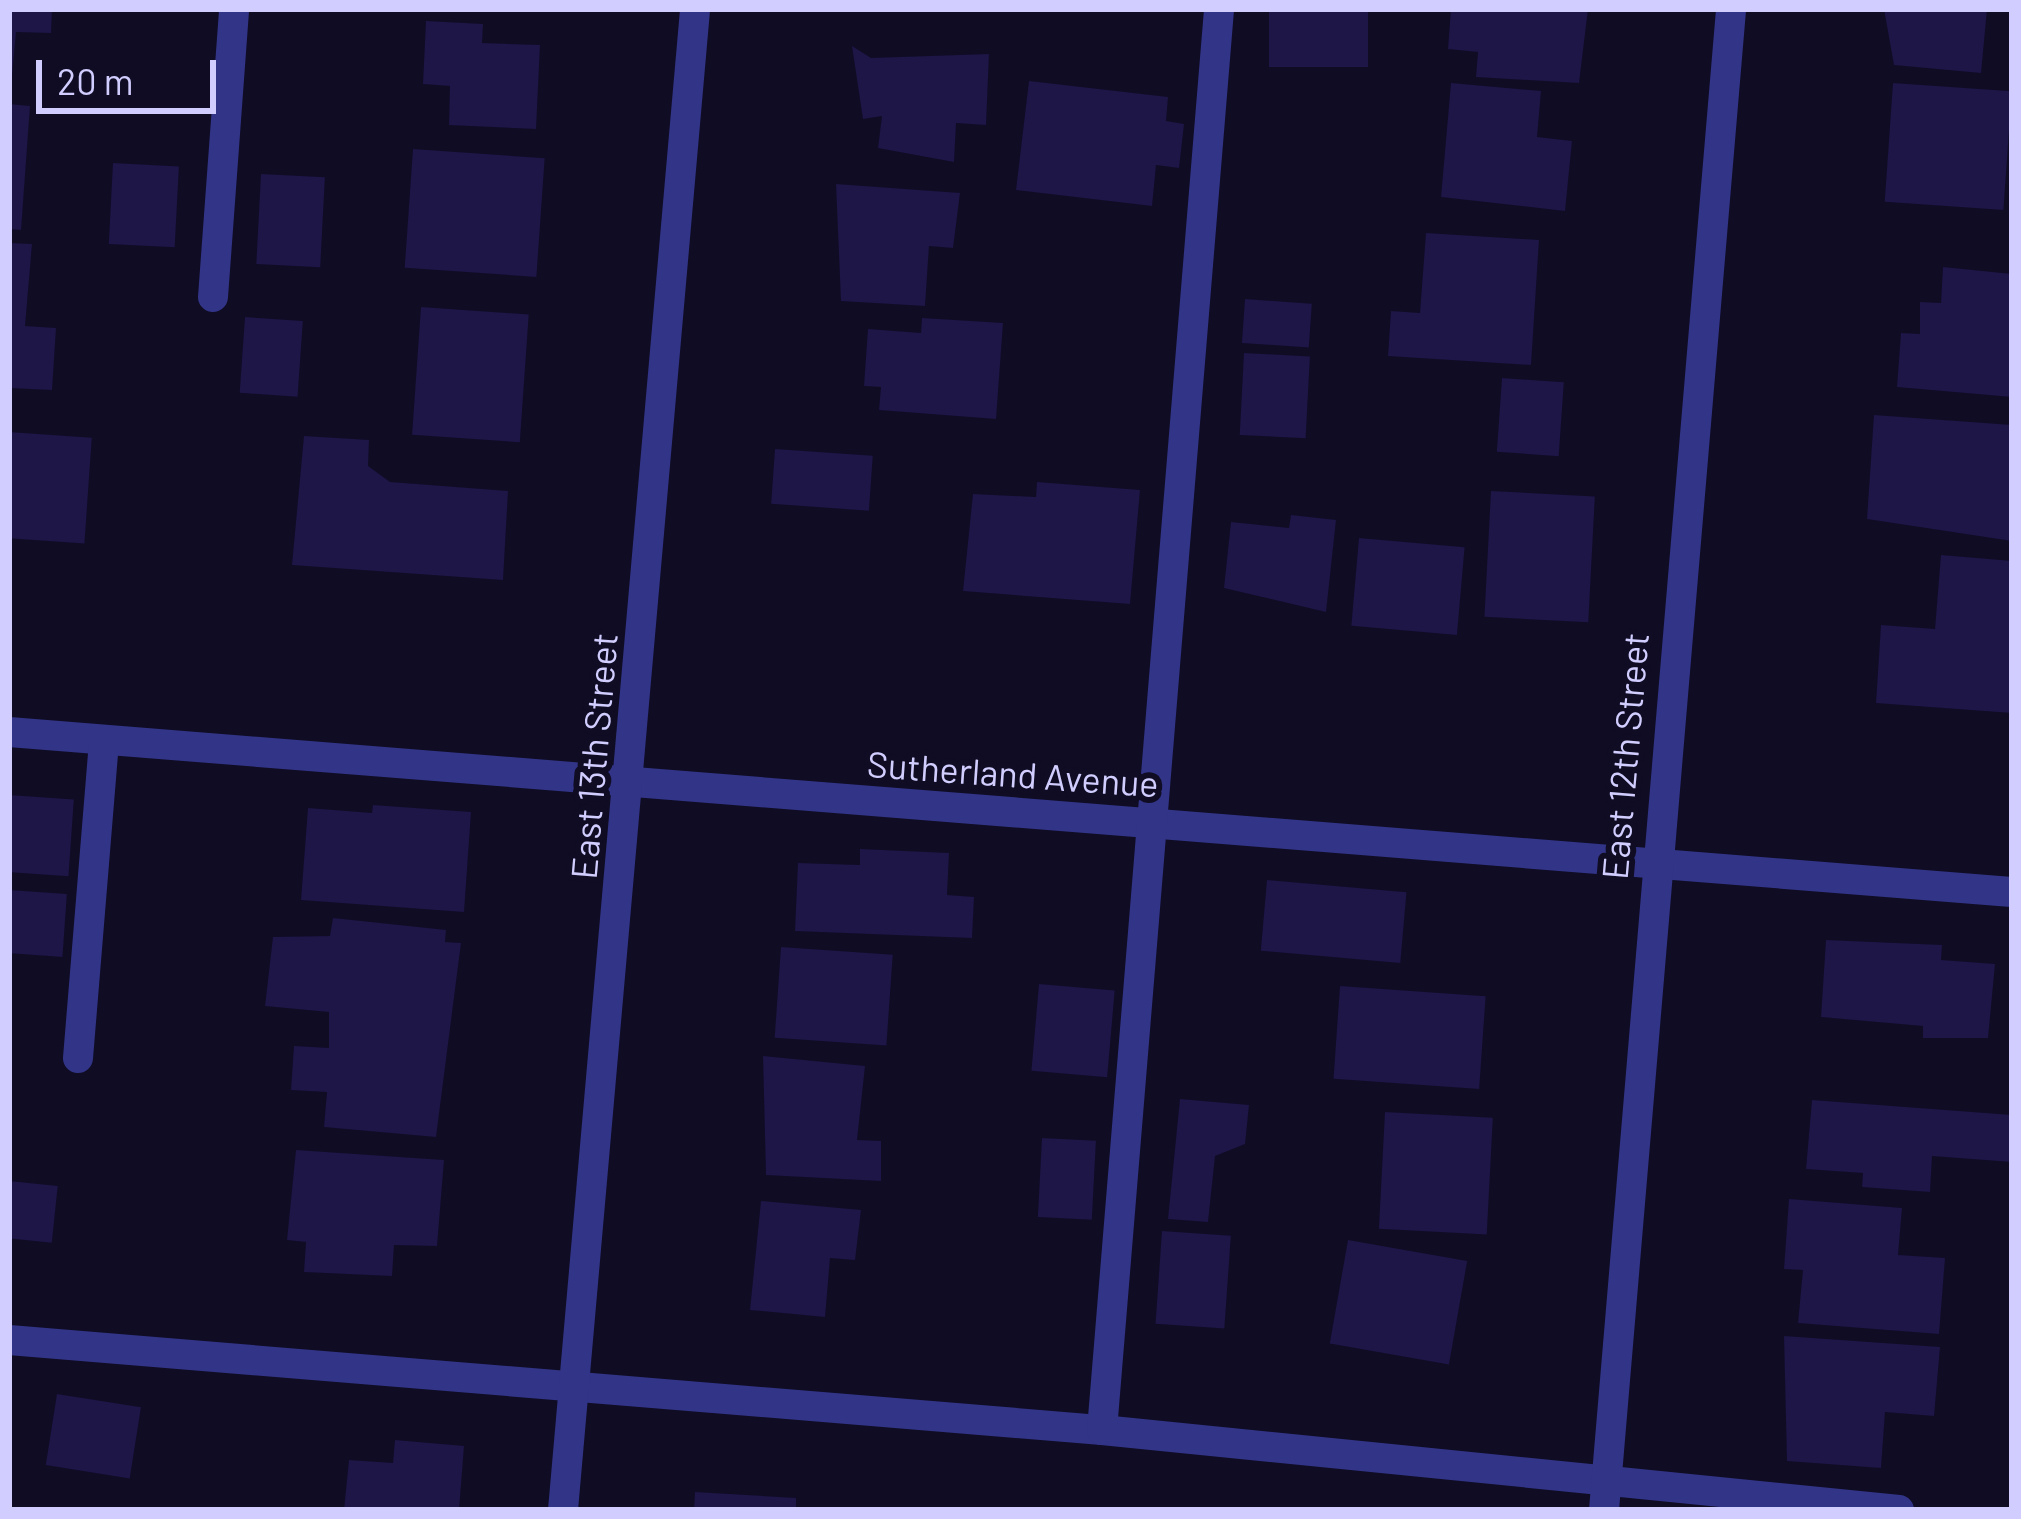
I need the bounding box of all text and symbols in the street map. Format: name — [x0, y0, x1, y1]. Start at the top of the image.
scale bar — [42, 36, 222, 110]
text: 20 m — [57, 59, 134, 102]
street label: East 13th Street — [561, 631, 625, 881]
street label: East 12th Street — [1592, 631, 1656, 881]
street label: Sutherland Avenue — [866, 741, 1160, 805]

